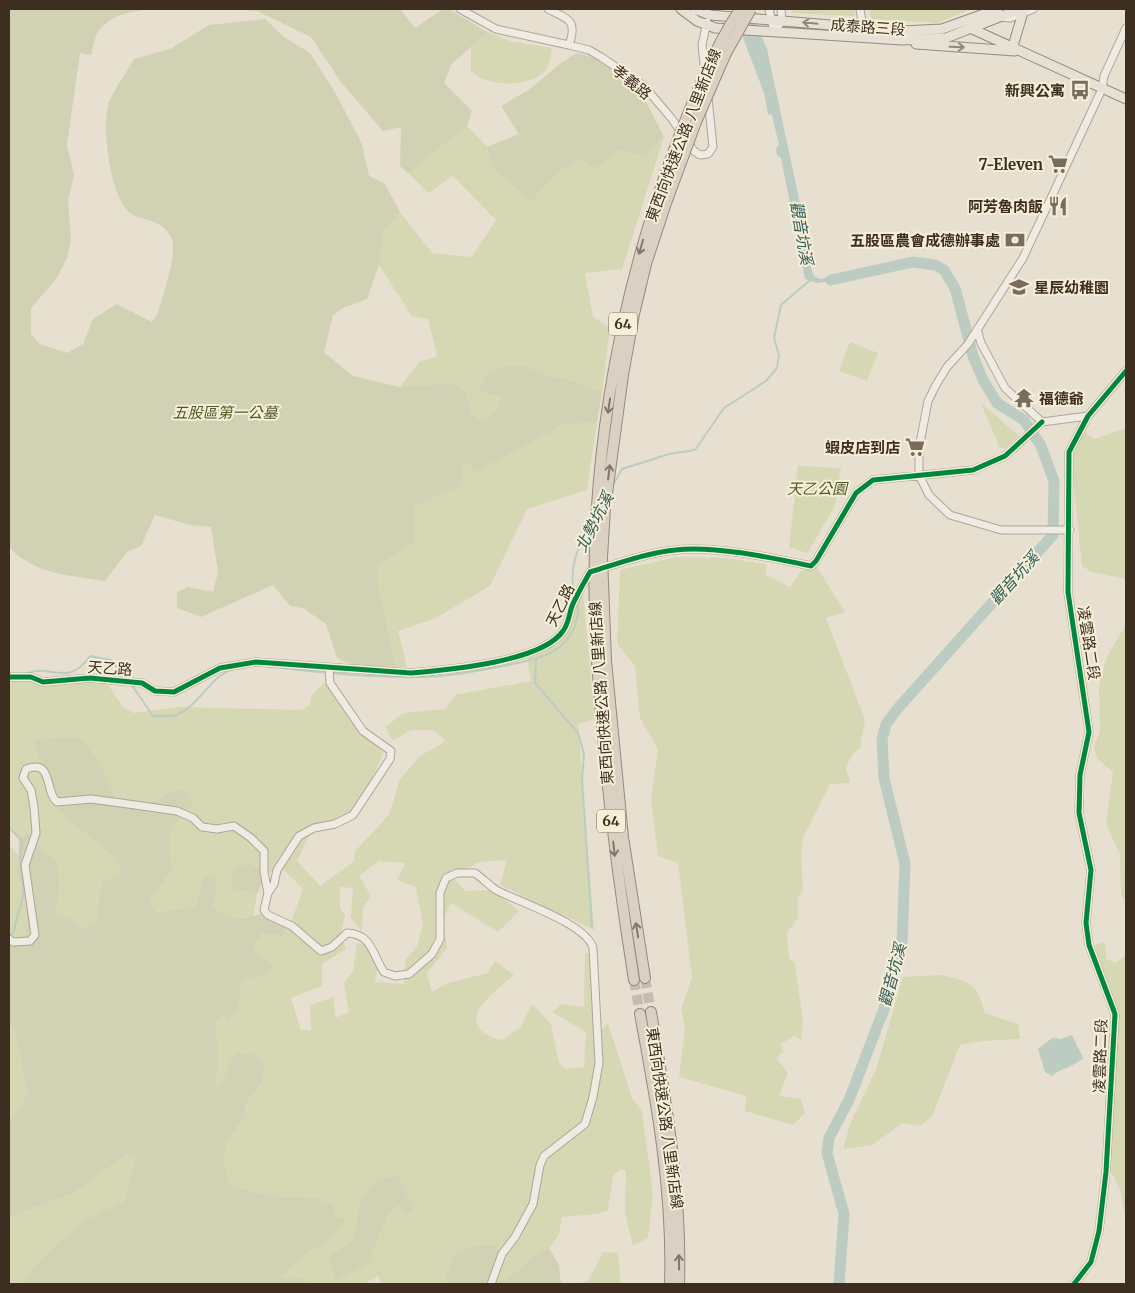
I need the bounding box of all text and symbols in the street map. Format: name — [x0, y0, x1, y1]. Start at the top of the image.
street label: 成泰路三段 — [830, 15, 906, 39]
one-way arrow — [802, 18, 818, 28]
one-way arrow — [948, 42, 965, 52]
street label: 東西向快速公路 八里新店線 — [641, 46, 725, 224]
street label: 孝義路 — [609, 60, 655, 104]
bus stop icon: 新興公寓 — [1069, 79, 1091, 101]
place label: 新興公寓 — [1005, 81, 1065, 100]
supermarket icon: 7-Eleven — [1047, 153, 1069, 175]
place label: 7-Eleven — [978, 155, 1043, 174]
restaurant icon: 阿芳魯肉飯 — [1047, 195, 1069, 217]
place label: 阿芳魯肉飯 — [968, 197, 1043, 216]
water label: 觀音坑溪 — [787, 200, 818, 268]
bank icon: 五股區農會成德辦事處 — [1004, 229, 1026, 251]
place label: 五股區農會成德辦事處 — [850, 231, 1000, 250]
one-way arrow — [636, 239, 646, 255]
school or university icon: 星辰幼稚園 — [1008, 276, 1030, 298]
place label: 星辰幼稚園 — [1034, 278, 1109, 297]
road number: 64 — [609, 312, 637, 336]
temple icon: 福德爺 — [1013, 387, 1035, 409]
place label: 福德爺 — [1039, 389, 1084, 408]
one-way arrow — [604, 398, 614, 414]
park label: 五股區第一公墓 — [172, 403, 280, 422]
supermarket icon: 蝦皮店到店 — [904, 436, 926, 458]
place label: 蝦皮店到店 — [825, 438, 900, 457]
one-way arrow — [604, 465, 614, 481]
park label: 天乙公園 — [787, 479, 849, 498]
water label: 北勢坑溪 — [571, 487, 618, 555]
water label: 觀音坑溪 — [985, 546, 1044, 608]
street label: 天乙路 — [542, 581, 578, 629]
street label: 東西向快速公路 八里新店線 — [585, 601, 617, 785]
street label: 凌雲路二段 — [1074, 604, 1104, 682]
street label: 天乙路 — [87, 657, 133, 679]
road number: 64 — [597, 809, 625, 832]
one-way arrow — [609, 840, 619, 856]
one-way arrow — [632, 922, 642, 938]
water label: 觀音坑溪 — [874, 940, 910, 1009]
street label: 凌雲路二段 — [1089, 1018, 1111, 1094]
street label: 東西向快速公路 八里新店線 — [643, 1026, 687, 1210]
one-way arrow — [675, 1254, 684, 1270]

